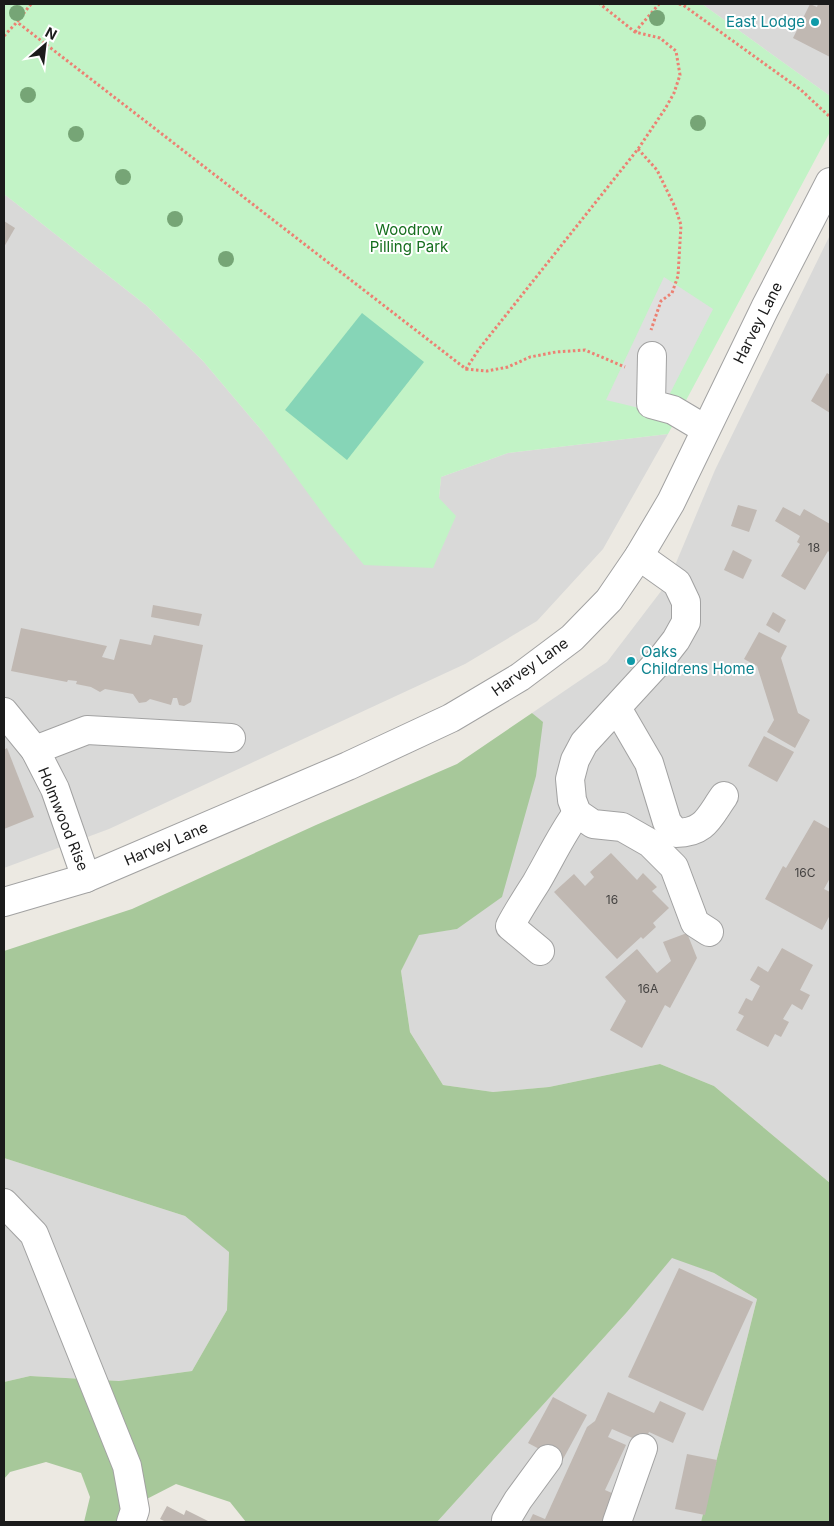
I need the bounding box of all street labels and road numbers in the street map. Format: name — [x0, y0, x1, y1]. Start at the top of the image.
street label: Harvey Lane — [729, 279, 786, 367]
street label: Harvey Lane — [488, 633, 572, 700]
street label: Holmwood Rise — [34, 764, 93, 873]
street label: Harvey Lane — [121, 817, 211, 870]

